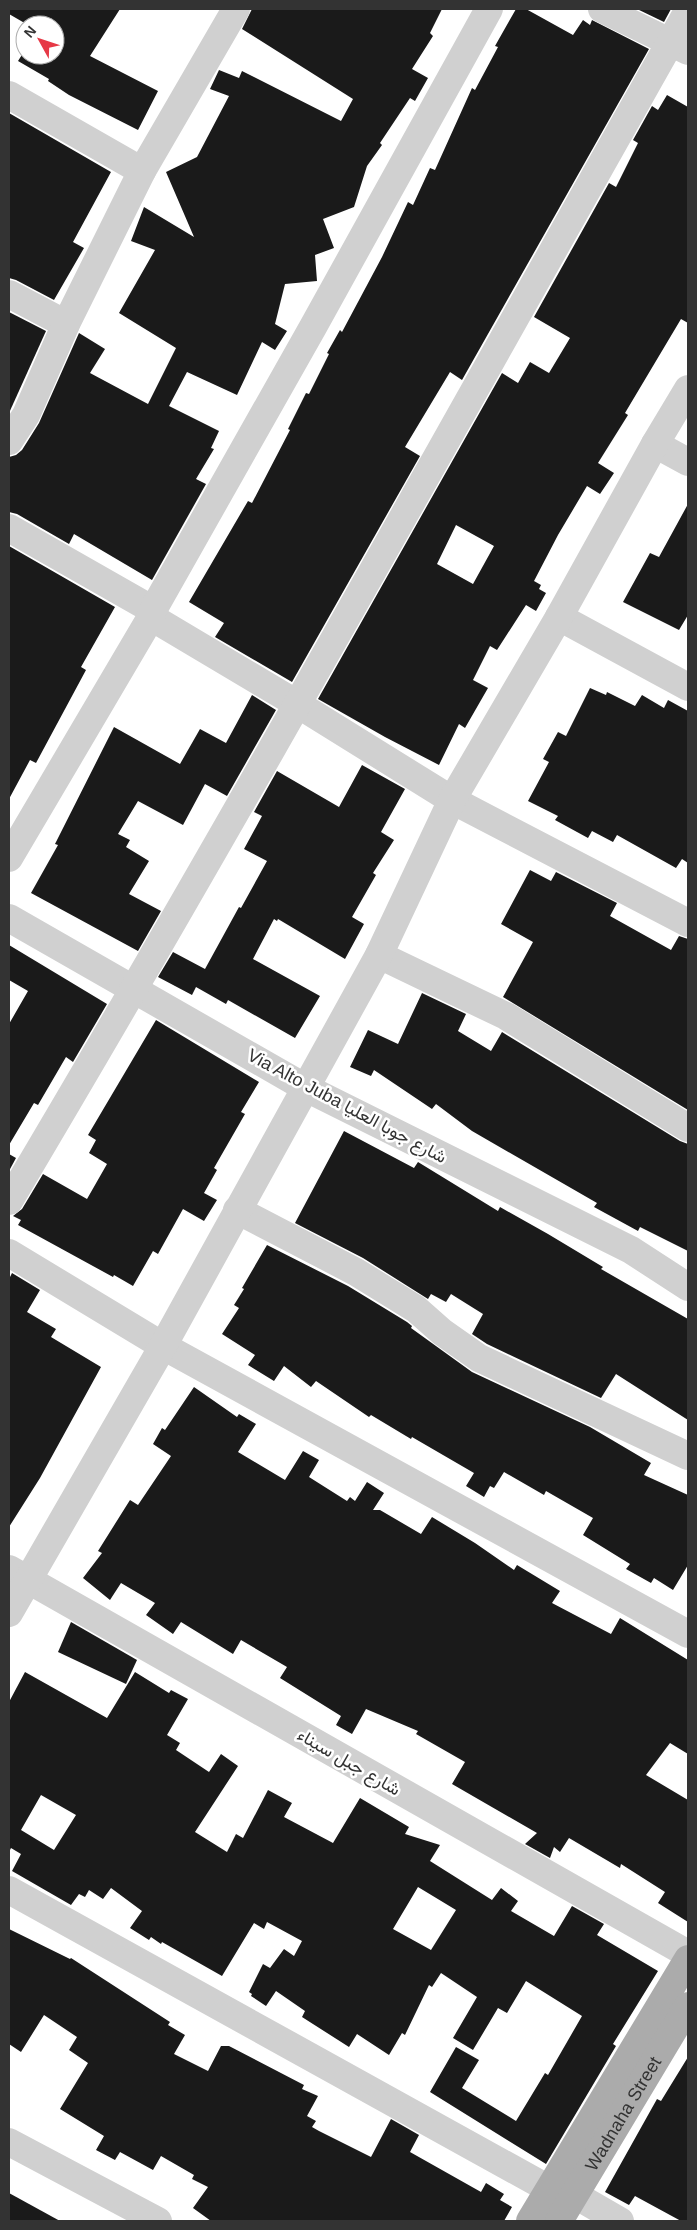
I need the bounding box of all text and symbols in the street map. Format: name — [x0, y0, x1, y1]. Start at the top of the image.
north arrow — [15, 15, 65, 65]
text: N — [21, 23, 39, 41]
street label: Via Alto Juba شارع جوبا العليا — [243, 1045, 450, 1169]
street label: شارع جبل سيناء — [293, 1724, 404, 1801]
street label: Wadnaha Street — [581, 2053, 665, 2174]

